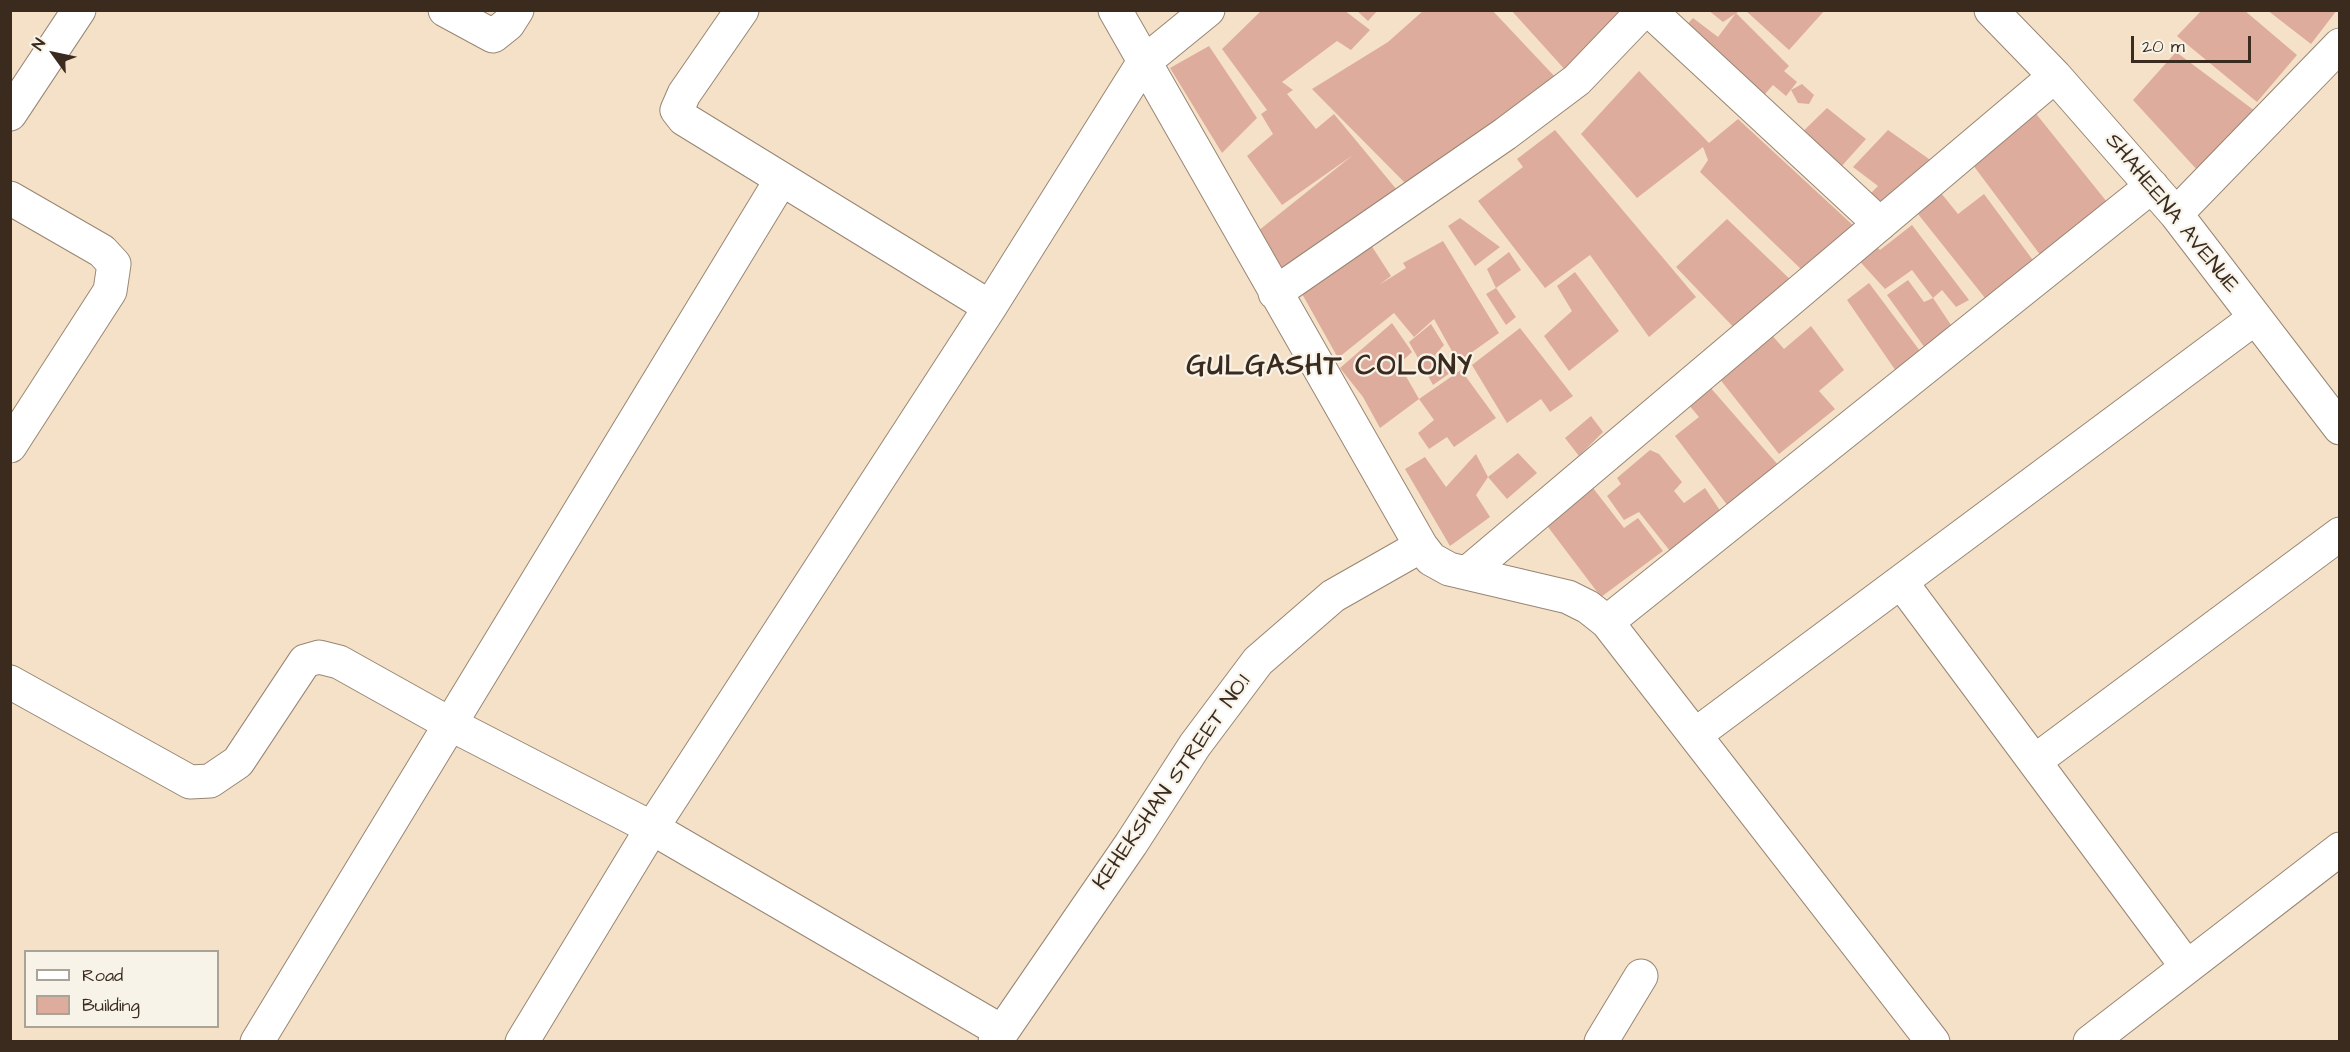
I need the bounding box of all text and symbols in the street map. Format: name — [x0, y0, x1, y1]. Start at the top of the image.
north arrow — [24, 24, 84, 84]
scale bar — [2134, 24, 2254, 62]
text: N — [27, 34, 51, 54]
text: 20 m — [2142, 34, 2185, 59]
street label: SHAHEENA AVENUE — [2099, 129, 2243, 299]
district label: GULGASHT COLONY — [1186, 351, 1474, 385]
street label: KEHEKSHAN STREET NO.1 — [1089, 670, 1257, 896]
legend — [24, 950, 219, 1028]
text: Road — [82, 963, 123, 988]
text: Building — [82, 993, 140, 1018]

